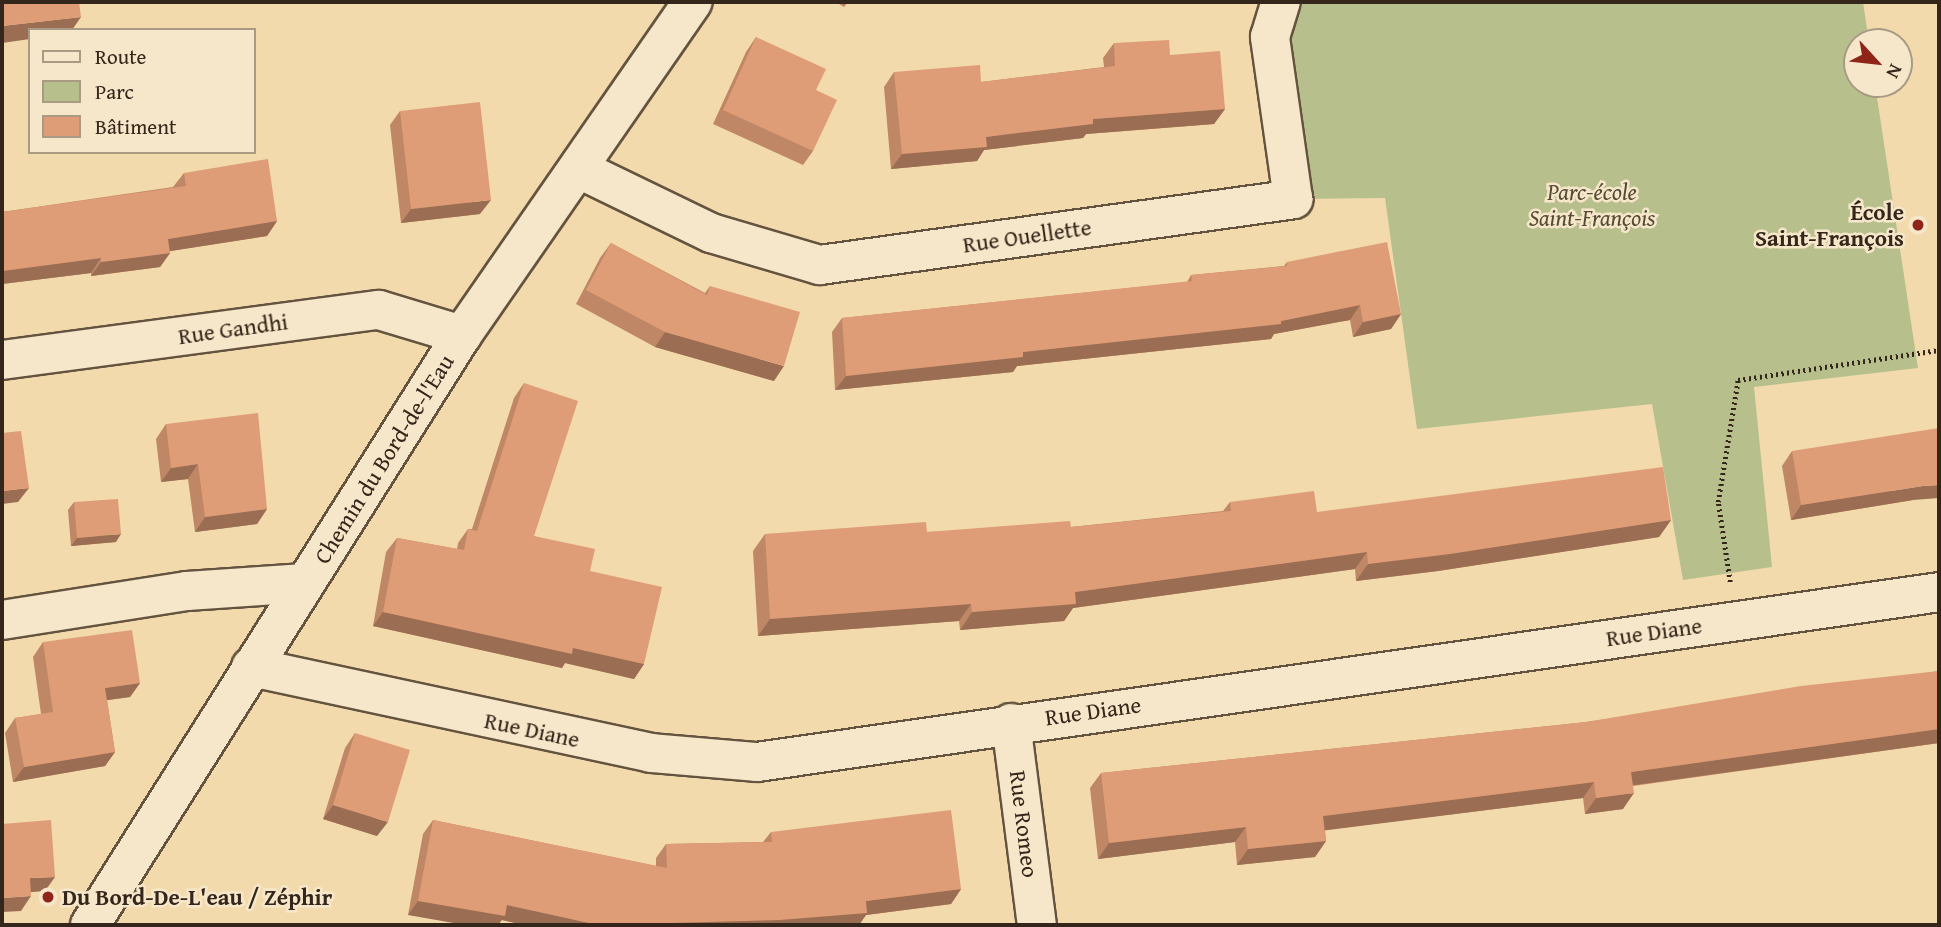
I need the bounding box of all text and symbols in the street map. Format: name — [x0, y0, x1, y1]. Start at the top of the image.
legend — [28, 28, 256, 154]
north arrow — [1843, 28, 1913, 98]
text: Route — [95, 41, 146, 72]
text: N — [1880, 60, 1910, 84]
text: Parc — [95, 76, 134, 107]
text: Bâtiment — [95, 111, 176, 142]
park label: Parc-école Saint-François — [1529, 178, 1655, 232]
place label: École Saint-François — [1755, 198, 1904, 252]
street label: Rue Ouellette — [961, 213, 1093, 259]
marker: École Saint-François — [1910, 217, 1926, 233]
street label: Rue Gandhi — [176, 308, 290, 350]
street label: Chemin du Bord-de-l'Eau — [308, 349, 460, 569]
street label: Rue Diane — [1604, 612, 1704, 652]
street label: Rue Diane — [1043, 691, 1143, 731]
street label: Rue Diane — [482, 706, 582, 754]
street label: Rue Romeo — [1004, 769, 1044, 879]
place label: Du Bord-De-L'eau / Zéphir — [62, 883, 332, 911]
marker: Du Bord-De-L'eau / Zéphir — [40, 889, 56, 905]

